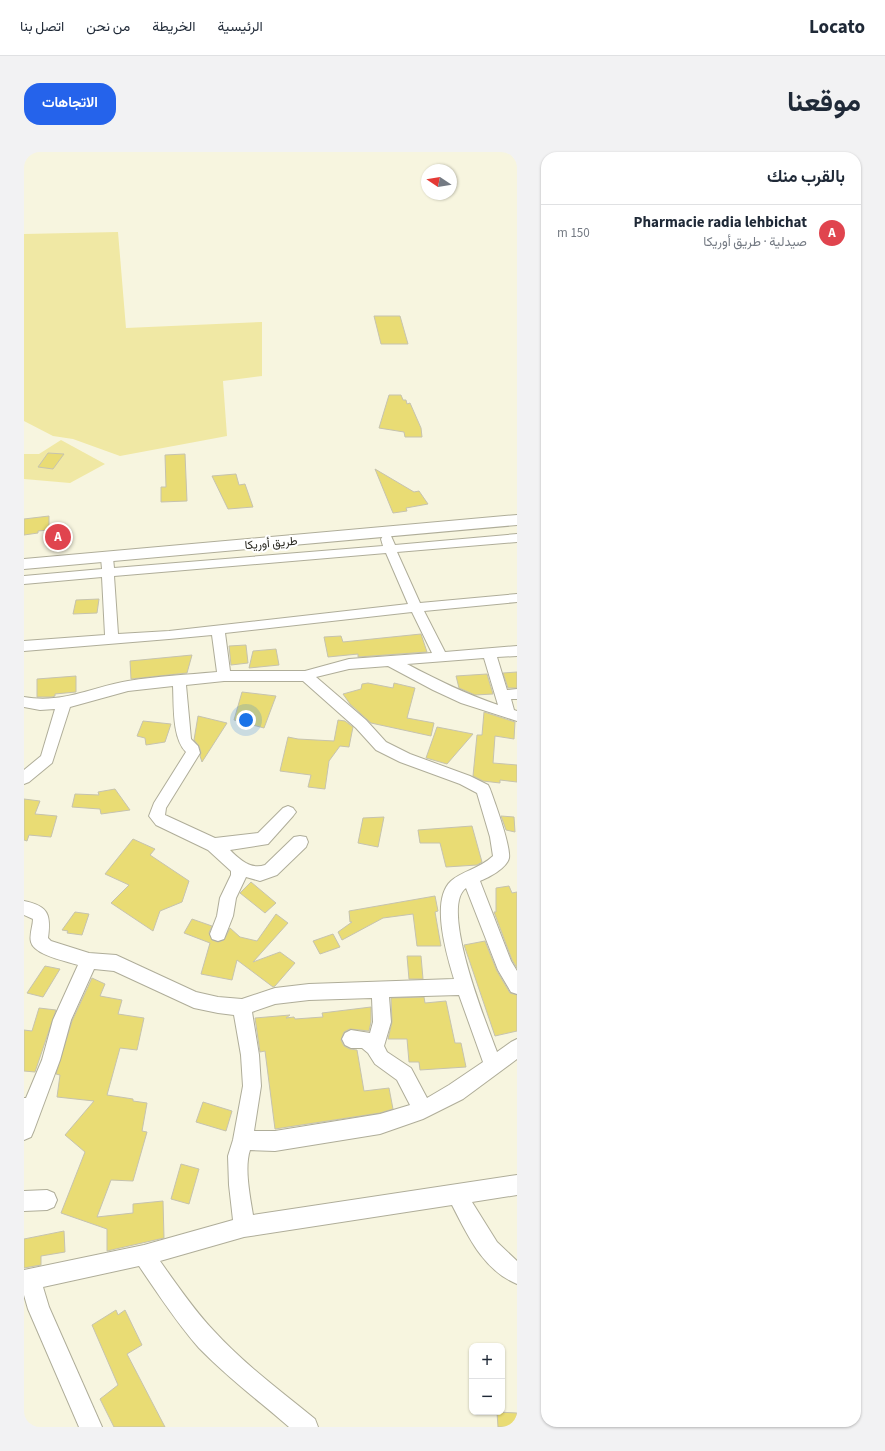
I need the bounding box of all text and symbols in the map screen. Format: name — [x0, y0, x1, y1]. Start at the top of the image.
text: Locato — [809, 14, 865, 41]
text: اتصل بنا — [20, 17, 64, 37]
text: من نحن — [86, 17, 130, 37]
text: الخريطة — [152, 17, 196, 37]
text: الرئيسية — [218, 17, 263, 37]
text: موقعنا — [787, 82, 861, 122]
button: الاتجاهات — [24, 83, 116, 125]
north arrow — [421, 164, 457, 200]
text: بالقرب منك — [767, 165, 845, 189]
text: Pharmacie radia lehbichat — [634, 212, 807, 233]
text: 150 m — [557, 224, 590, 242]
text: A — [828, 224, 836, 242]
text: صيدلية · طريق أوريكا — [703, 233, 807, 251]
pin: A — [45, 522, 71, 552]
street label: طريق أوريكا — [244, 533, 298, 554]
your location — [236, 710, 256, 730]
map controls — [469, 1343, 505, 1415]
button: + — [469, 1343, 505, 1379]
button: − — [469, 1379, 505, 1415]

